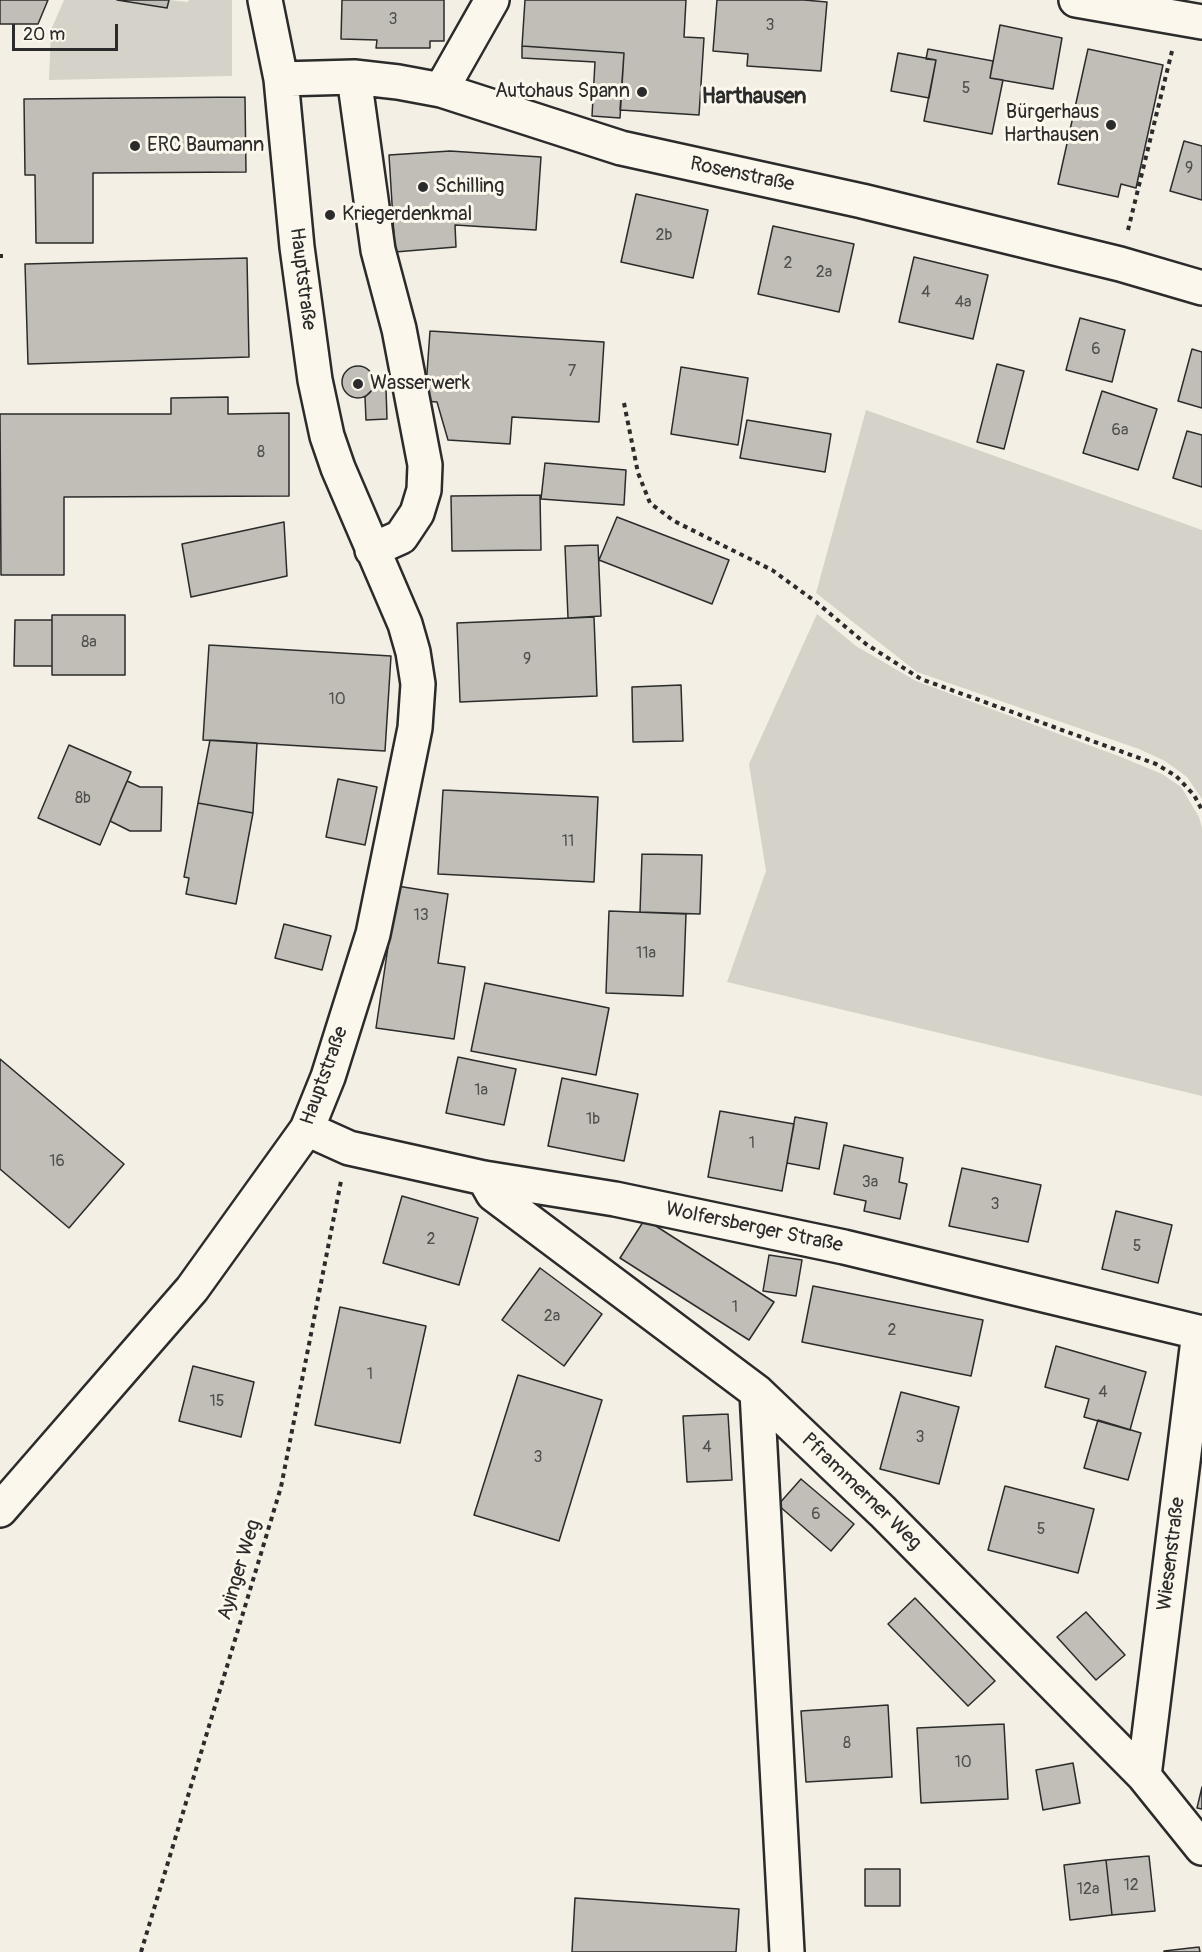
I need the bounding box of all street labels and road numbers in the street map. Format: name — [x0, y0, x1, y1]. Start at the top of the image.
street label: Rosenstraße — [688, 152, 796, 198]
street label: Hauptstraße — [284, 226, 320, 332]
street label: Hauptstraße — [296, 1023, 354, 1129]
street label: Wolfersberger Straße — [663, 1197, 845, 1259]
street label: Pframmerner Weg — [796, 1429, 926, 1555]
street label: Wiesenstraße — [1153, 1496, 1191, 1612]
street label: Ayinger Weg — [213, 1517, 267, 1623]

